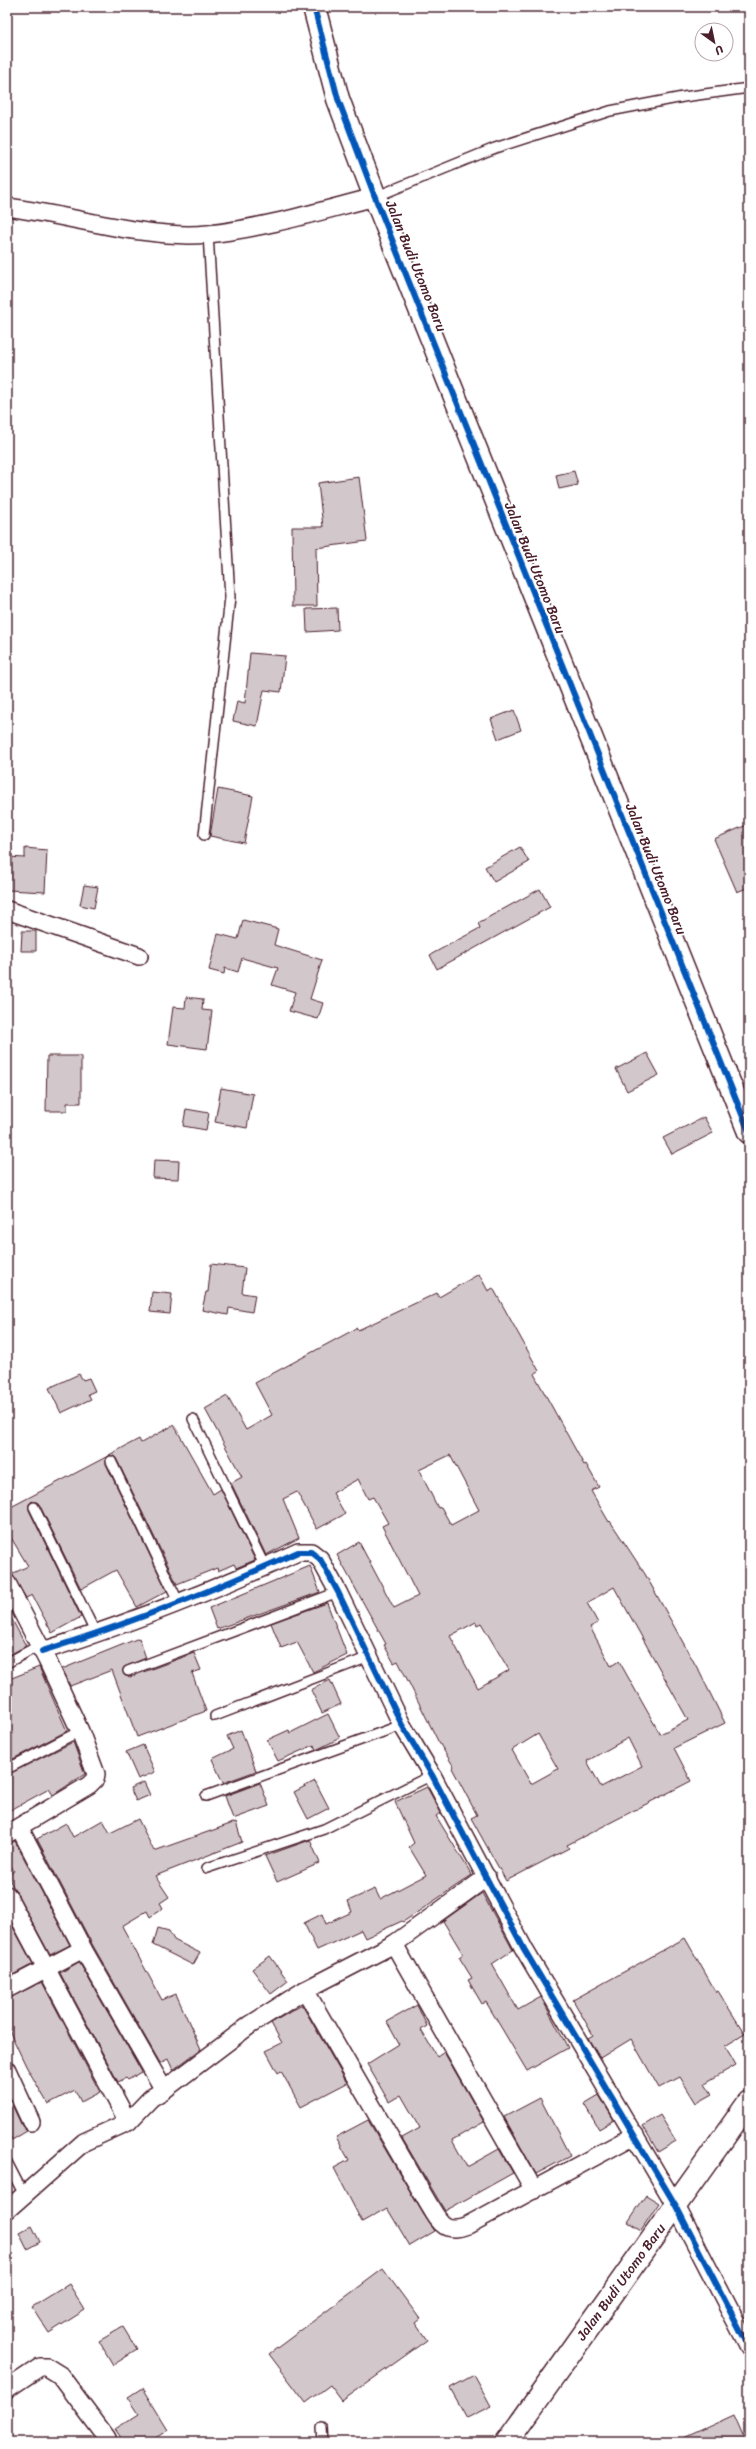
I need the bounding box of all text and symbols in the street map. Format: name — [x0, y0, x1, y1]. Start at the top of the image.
north arrow — [694, 22, 734, 62]
text: U — [710, 40, 727, 60]
street label: Jalan Budi Utomo Baru — [378, 195, 454, 336]
street label: Jalan Budi Utomo Baru — [497, 497, 573, 638]
street label: Jalan Budi Utomo Baru — [618, 798, 694, 939]
street label: Jalan Budi Utomo Baru — [569, 2218, 673, 2347]

